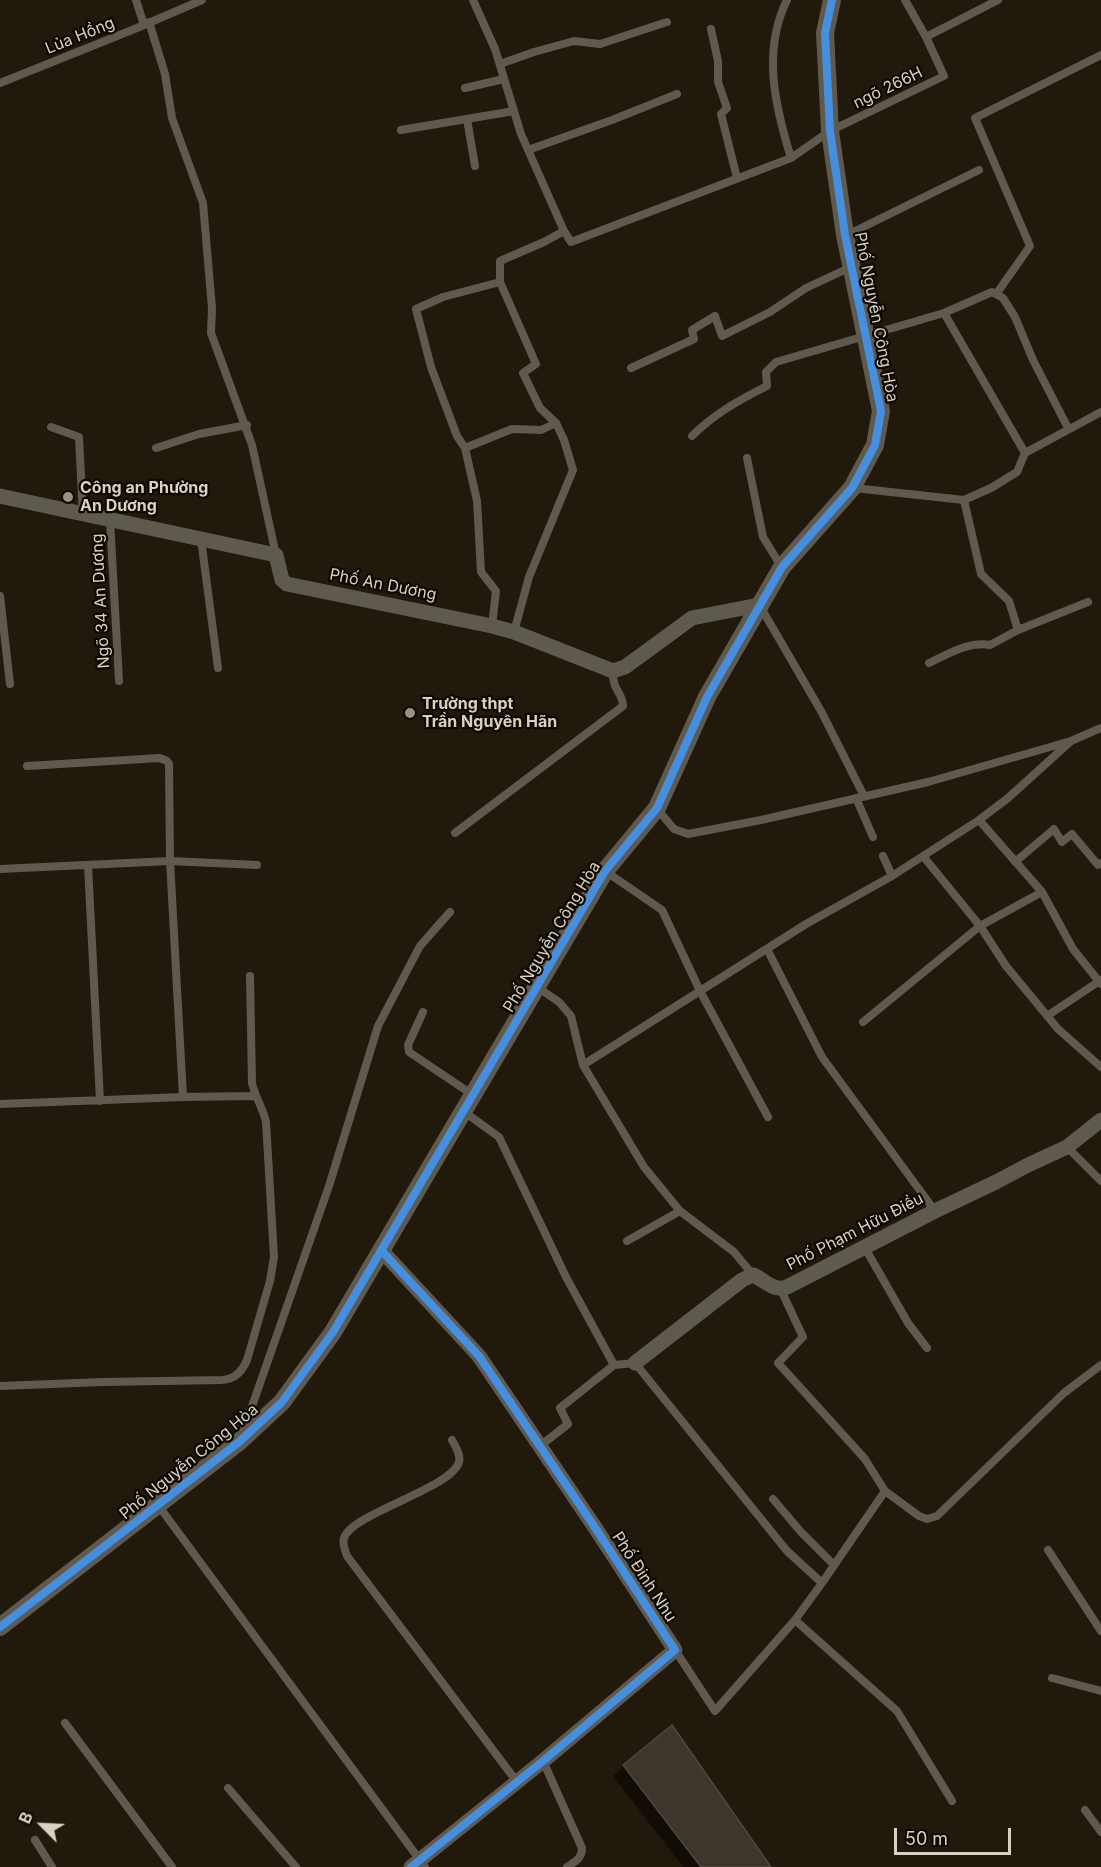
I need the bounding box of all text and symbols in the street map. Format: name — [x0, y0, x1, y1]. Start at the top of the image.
street label: Lủa Hồng — [43, 13, 117, 59]
street label: ngõ 266H — [850, 63, 926, 113]
street label: Phố Nguyễn Công Hòa — [850, 230, 902, 404]
place label: Công an Phường An Dương — [80, 478, 208, 516]
marker: Công an Phường An Dương — [61, 490, 75, 504]
street label: Ngõ 34 An Dương — [88, 533, 114, 669]
street label: Phố An Dương — [328, 565, 438, 605]
place label: Trường thpt Trần Nguyên Hãn — [422, 694, 557, 732]
marker: Trường thpt Trần Nguyên Hãn — [403, 706, 417, 720]
street label: Phố Nguyễn Công Hòa — [499, 858, 605, 1016]
street label: Phố Phạm Hữu Điều — [783, 1189, 927, 1275]
street label: Phố Nguyễn Công Hòa — [116, 1400, 262, 1524]
street label: Phố Đinh Nhu — [608, 1528, 680, 1626]
north arrow — [12, 1795, 72, 1855]
text: B — [14, 1809, 37, 1827]
scale bar — [897, 1816, 1014, 1854]
text: 50 m — [905, 1828, 948, 1849]

